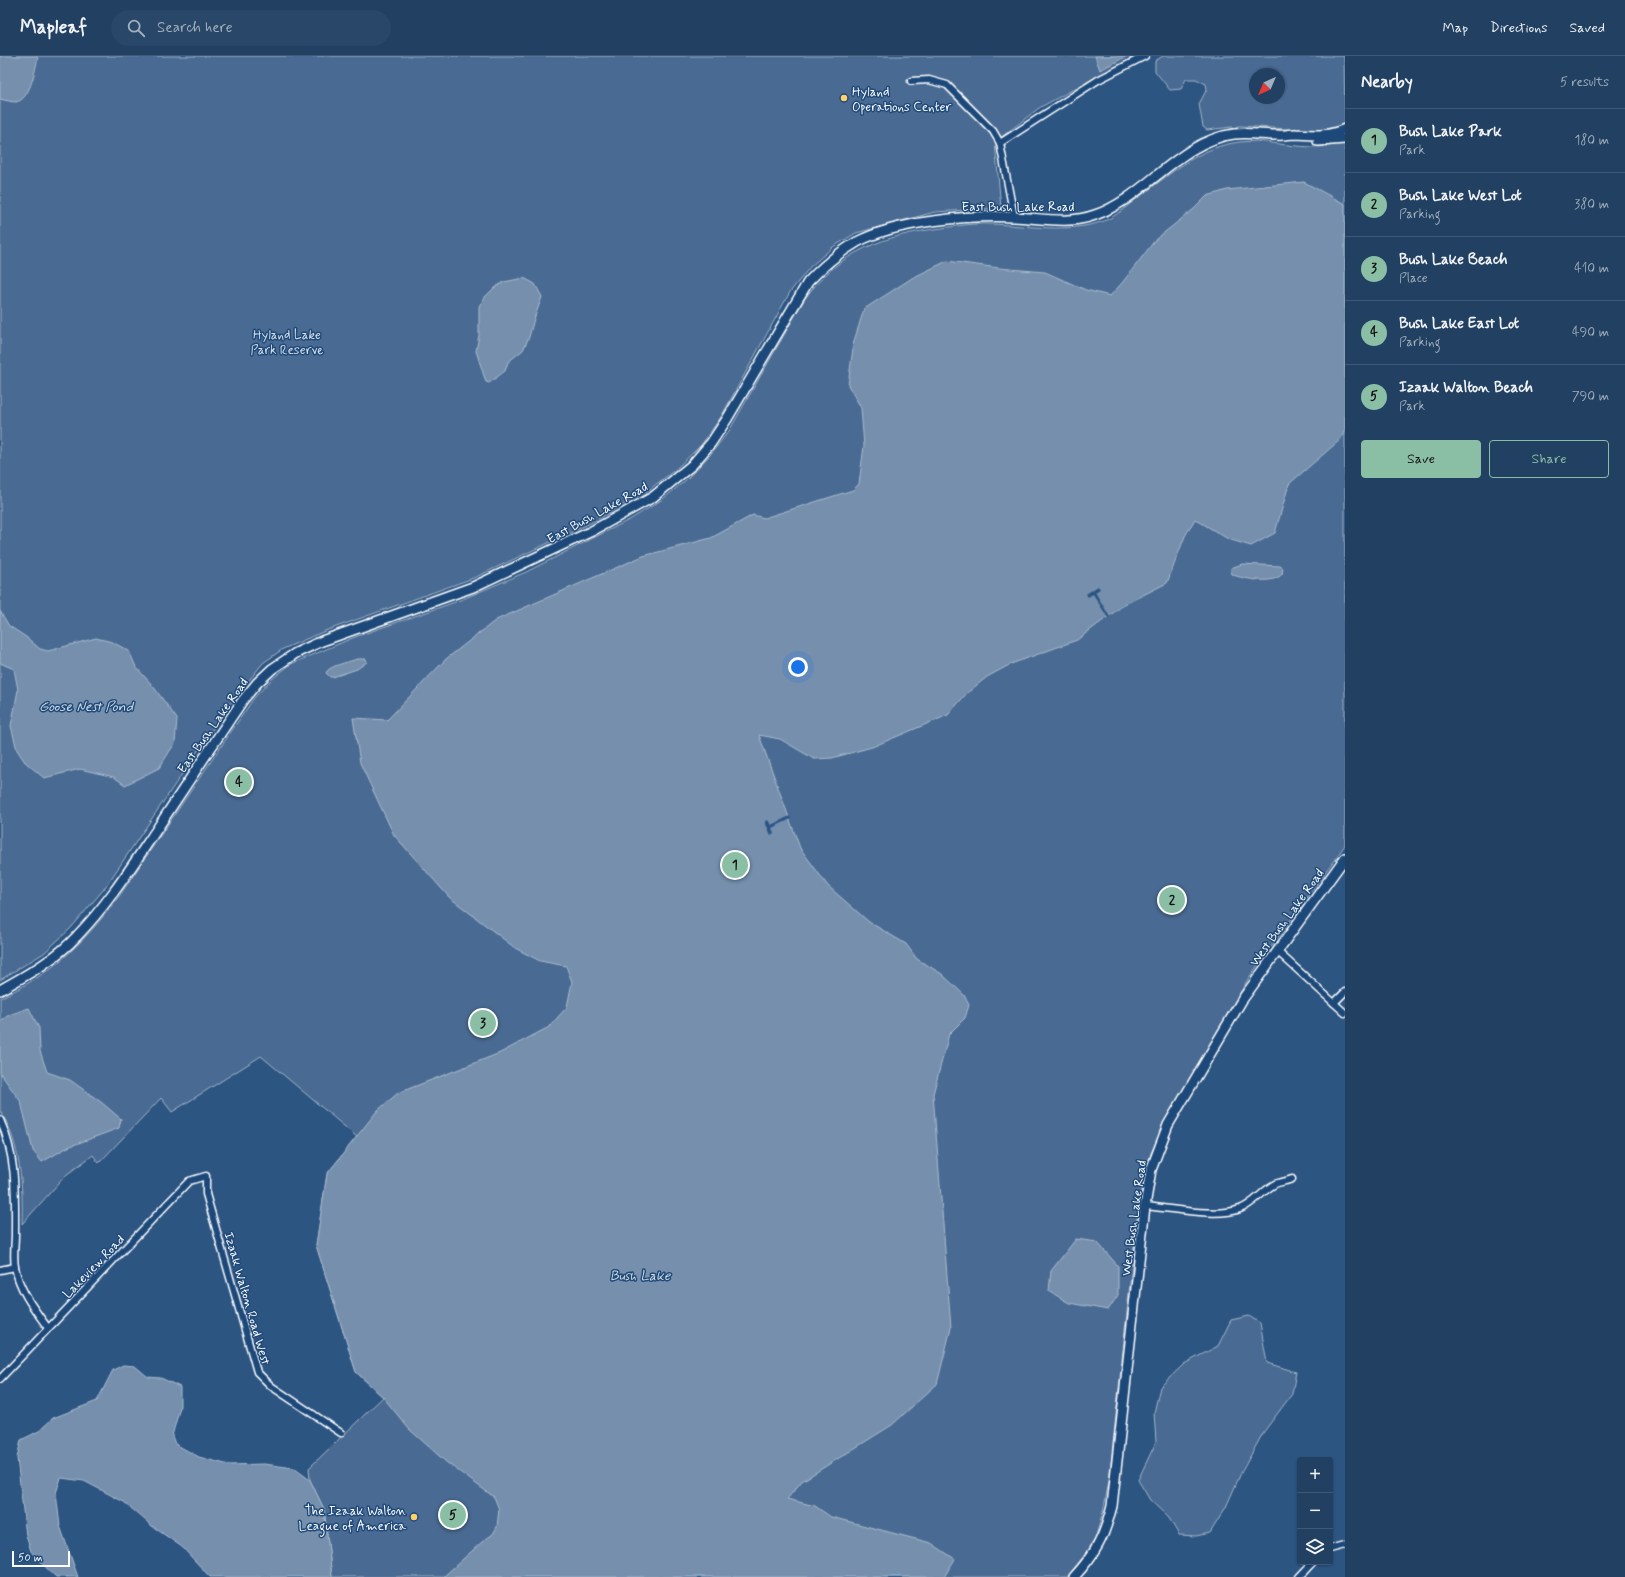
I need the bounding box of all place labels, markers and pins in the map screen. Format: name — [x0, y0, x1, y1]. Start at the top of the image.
place label: Hyland Operations Center — [852, 84, 952, 116]
marker: Hyland Operations Center — [839, 93, 849, 103]
pin: 4 — [226, 767, 252, 797]
pin: 1 — [722, 850, 748, 880]
pin: 2 — [1159, 885, 1185, 915]
pin: 3 — [470, 1008, 496, 1038]
pin: 5 — [440, 1500, 466, 1530]
place label: The Izaak Walton League of America — [298, 1503, 406, 1537]
marker: The Izaak Walton League of America — [409, 1512, 419, 1522]

